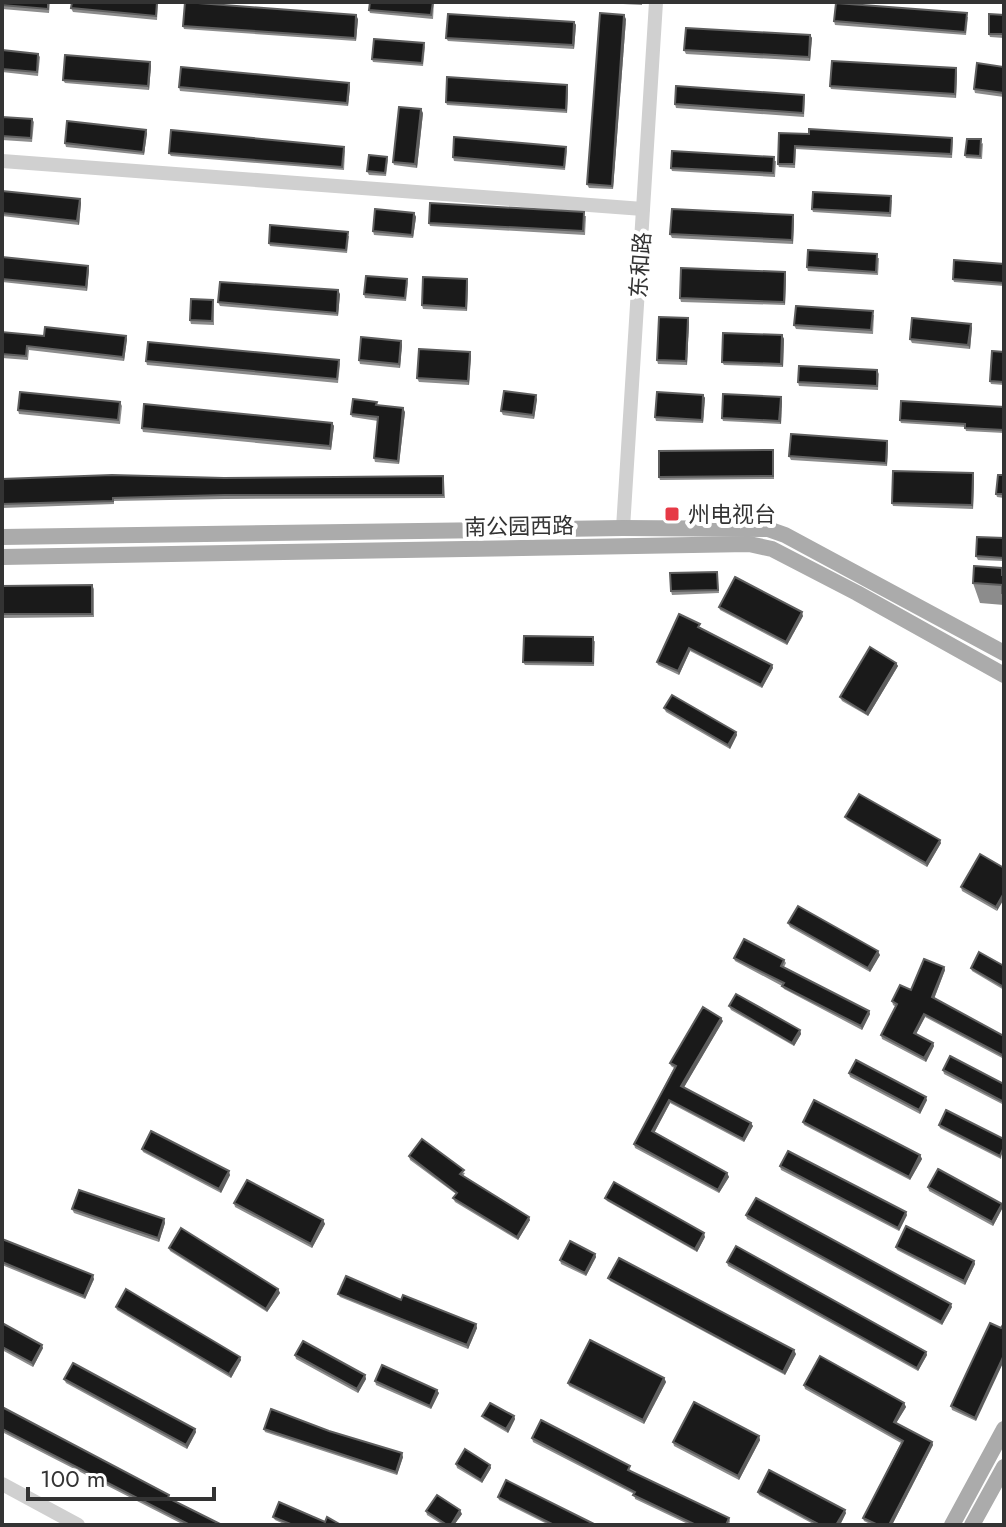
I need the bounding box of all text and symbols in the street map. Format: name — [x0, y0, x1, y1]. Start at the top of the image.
street label: 东和路 — [622, 231, 658, 299]
place label: 州电视台 — [688, 498, 776, 530]
marker: 州电视台 — [663, 505, 681, 523]
street label: 南公园西路 — [464, 509, 574, 543]
scale bar — [28, 1451, 214, 1501]
text: 100 m — [40, 1461, 106, 1496]

